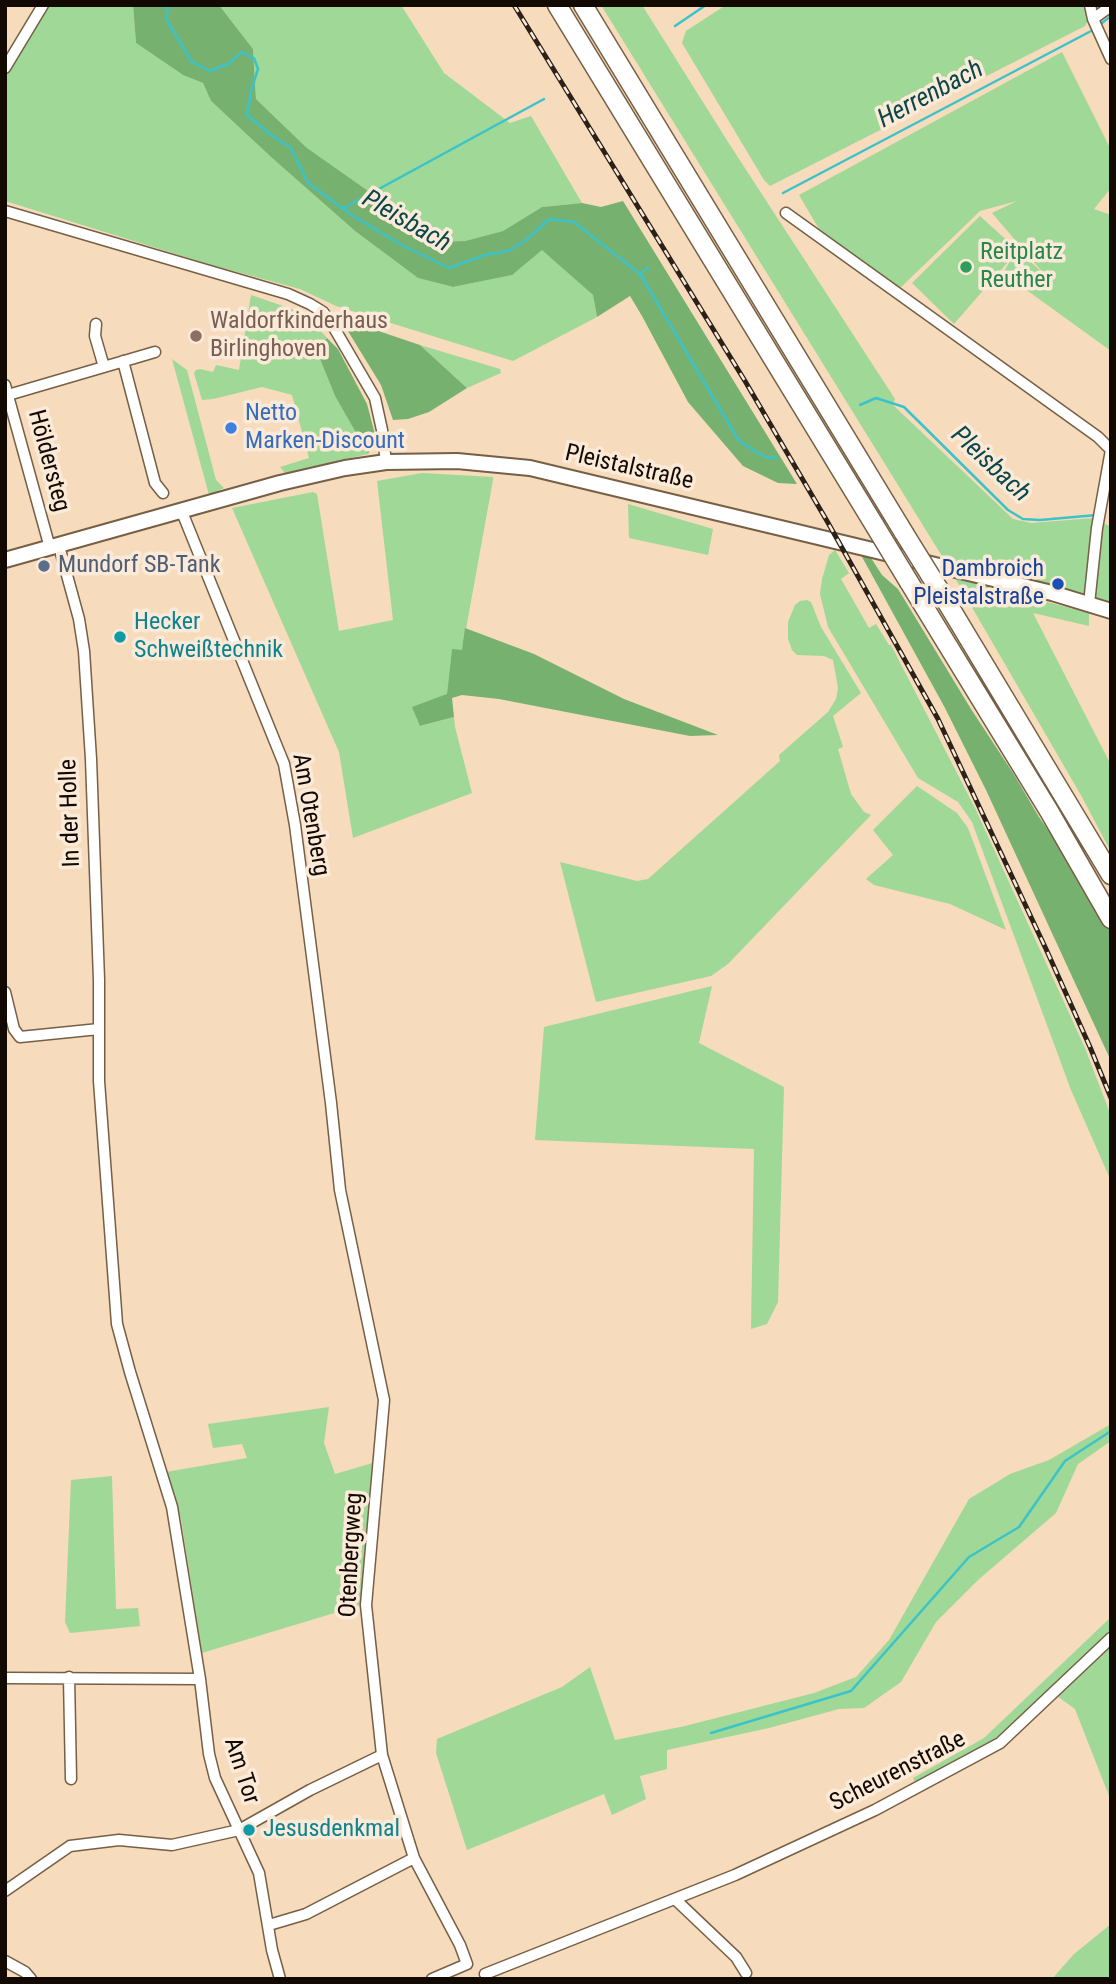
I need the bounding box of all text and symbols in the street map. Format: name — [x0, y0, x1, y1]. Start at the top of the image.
water label: Herrenbach — [873, 54, 989, 136]
water label: Pleisbach — [356, 184, 456, 260]
place label: Reitplatz Reuther — [980, 239, 1063, 295]
marker: Reitplatz Reuther — [958, 259, 974, 275]
place label: Waldorfkinderhaus Birlinghoven — [210, 308, 388, 364]
marker: Waldorfkinderhaus Birlinghoven — [188, 328, 204, 344]
place label: Netto Marken-Discount — [245, 400, 405, 456]
street label: Höldersteg — [21, 407, 75, 515]
marker: Netto Marken-Discount — [223, 420, 239, 436]
water label: Pleisbach — [944, 420, 1036, 510]
street label: Pleistalstraße — [562, 439, 696, 497]
place label: Mundorf SB-Tank — [58, 552, 221, 580]
place label: Dambroich Pleistalstraße — [913, 556, 1044, 612]
marker: Mundorf SB-Tank — [36, 558, 52, 574]
marker: Dambroich Pleistalstraße — [1050, 576, 1066, 592]
place label: Hecker Schweißtechnik — [134, 609, 283, 665]
marker: Hecker Schweißtechnik — [112, 629, 128, 645]
street label: Am Otenberg — [285, 752, 335, 878]
street label: In der Holle — [55, 758, 87, 868]
street label: Otenbergweg — [334, 1492, 370, 1618]
street label: Scheurenstraße — [825, 1726, 971, 1818]
street label: Am Tor — [217, 1734, 265, 1808]
place label: Jesusdenkmal — [263, 1816, 400, 1844]
marker: Jesusdenkmal — [241, 1822, 257, 1838]

